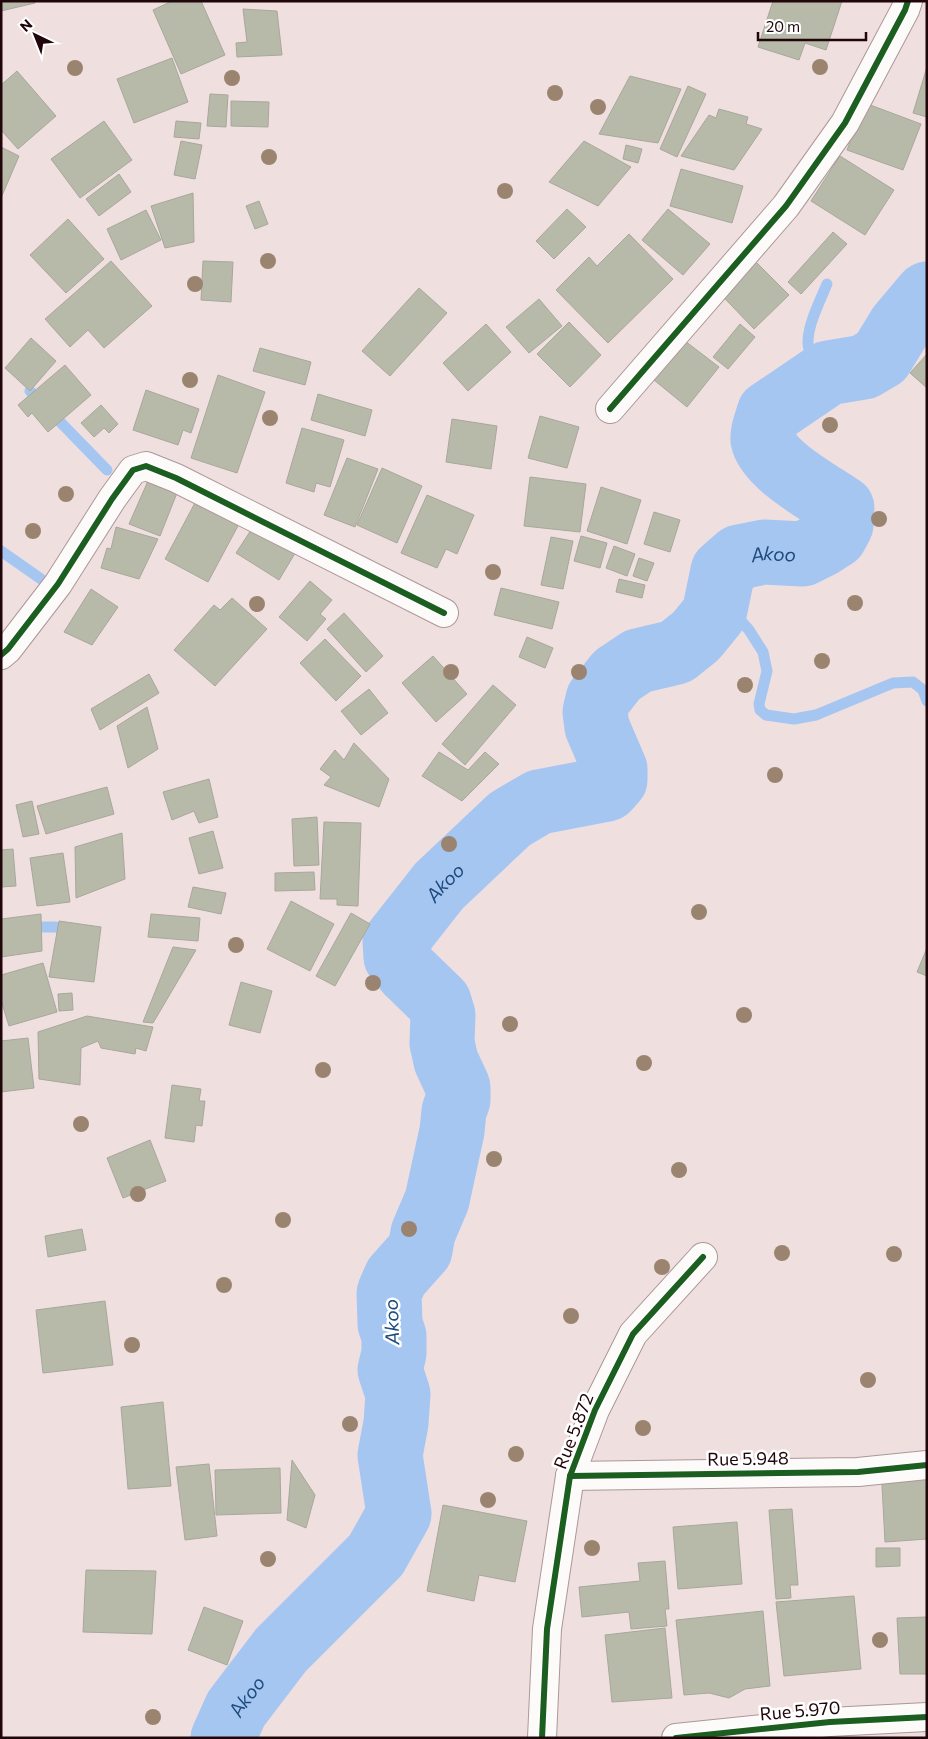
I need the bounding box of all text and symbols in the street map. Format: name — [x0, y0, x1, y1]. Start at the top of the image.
north arrow — [10, 10, 60, 60]
scale bar — [758, 10, 866, 42]
text: N — [16, 15, 35, 35]
text: 20 m — [766, 17, 800, 35]
water label: Akoo — [747, 540, 797, 566]
water label: Akoo — [419, 857, 468, 907]
water label: Akoo — [379, 1299, 403, 1346]
street label: Rue 5.872 — [549, 1390, 597, 1472]
street label: Rue 5.948 — [707, 1446, 789, 1470]
water label: Akoo — [222, 1671, 269, 1721]
street label: Rue 5.970 — [759, 1696, 841, 1724]

